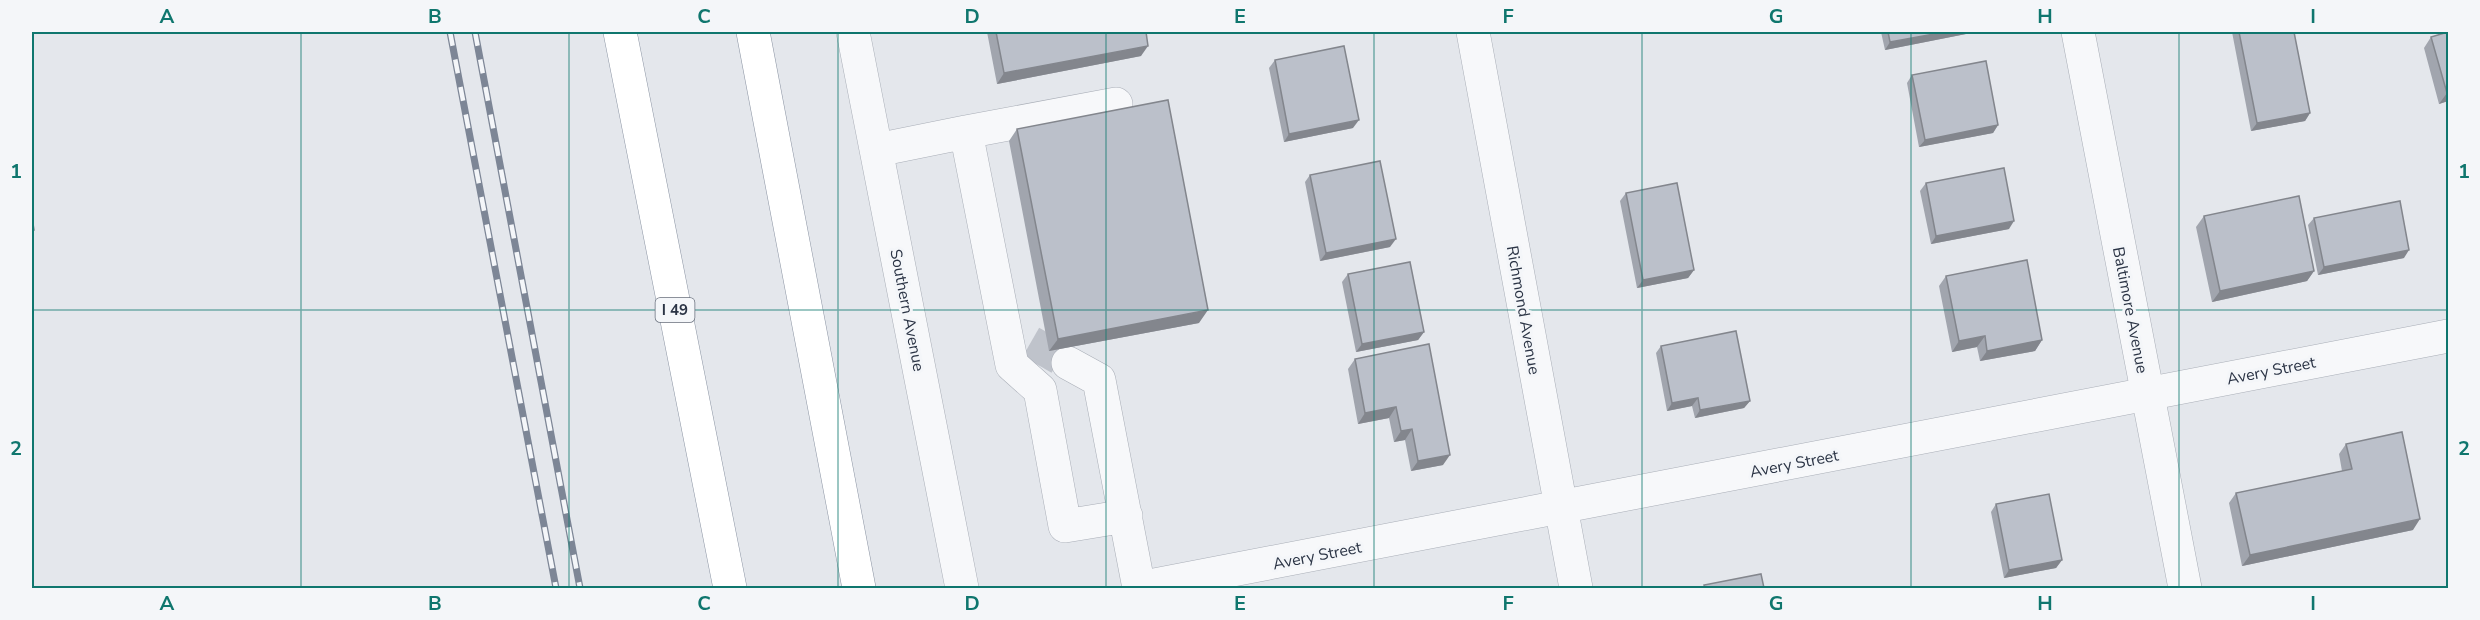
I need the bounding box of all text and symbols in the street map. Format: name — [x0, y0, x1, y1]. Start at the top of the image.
text: A — [160, 3, 175, 30]
text: B — [428, 3, 442, 30]
text: C — [697, 3, 711, 30]
text: D — [964, 3, 980, 30]
text: E — [1234, 3, 1246, 30]
text: F — [1502, 3, 1514, 30]
text: G — [1769, 3, 1783, 30]
text: H — [2037, 3, 2053, 30]
text: I — [2310, 3, 2316, 30]
text: 1 — [10, 158, 22, 185]
text: 1 — [2458, 158, 2470, 185]
street label: Richmond Avenue — [1501, 244, 1545, 376]
street label: Baltimore Avenue — [2107, 245, 2153, 375]
street label: Southern Avenue — [884, 247, 930, 373]
road number: I 49 — [656, 298, 694, 322]
street label: Avery Street — [2225, 352, 2318, 390]
text: 2 — [10, 435, 22, 462]
text: 2 — [2458, 435, 2470, 462]
street label: Avery Street — [1748, 445, 1841, 483]
street label: Avery Street — [1271, 537, 1364, 575]
text: A — [160, 590, 175, 617]
text: B — [428, 590, 442, 617]
text: C — [697, 590, 711, 617]
text: D — [964, 590, 980, 617]
text: E — [1234, 590, 1246, 617]
text: F — [1502, 590, 1514, 617]
text: G — [1769, 590, 1783, 617]
text: H — [2037, 590, 2053, 617]
text: I — [2310, 590, 2316, 617]

